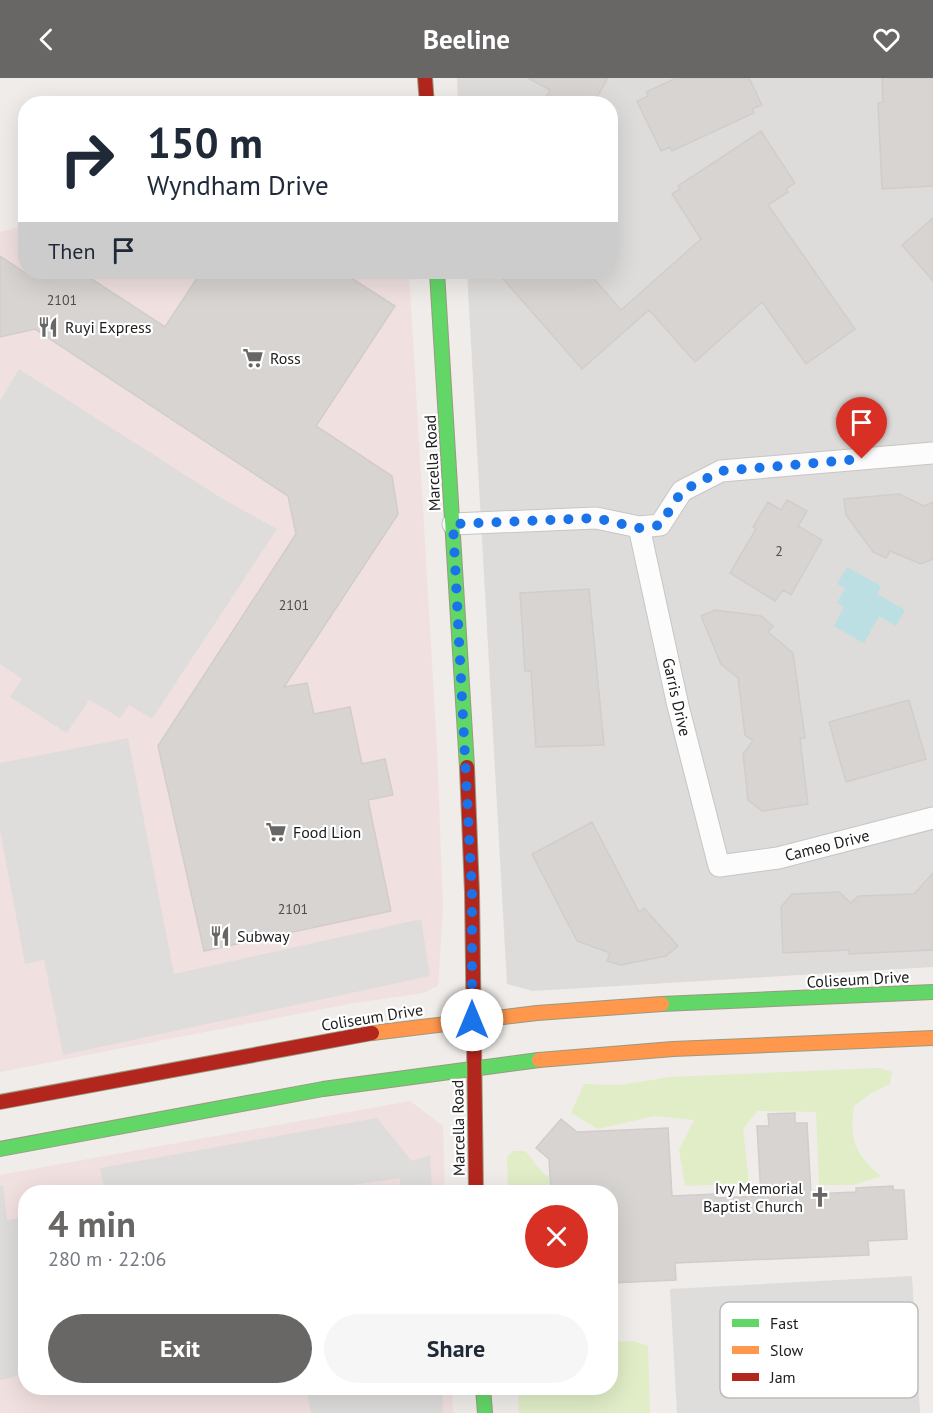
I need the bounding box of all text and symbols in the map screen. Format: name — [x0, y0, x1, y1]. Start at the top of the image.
text: Beeline — [423, 22, 510, 56]
icon: back — [30, 23, 63, 56]
icon: heart — [870, 23, 903, 56]
text: 150 m — [147, 115, 263, 170]
icon: right — [48, 120, 126, 198]
text: Wyndham Drive — [147, 168, 329, 202]
icon: arrive — [107, 234, 140, 267]
text: Then — [48, 237, 95, 265]
house number: 2101 — [47, 291, 77, 309]
restaurant icon: Ruyi Express — [36, 315, 60, 339]
place label: Ruyi Express — [65, 317, 152, 337]
supermarket icon: Ross — [241, 346, 265, 370]
place label: Ross — [270, 348, 301, 368]
pin — [836, 397, 887, 459]
icon: arrive — [845, 406, 878, 439]
street label: Marcella Road — [419, 414, 445, 512]
house number: 2 — [775, 542, 783, 560]
house number: 2101 — [279, 596, 309, 614]
street label: Garris Drive — [658, 656, 696, 738]
supermarket icon: Food Lion — [264, 820, 288, 844]
place label: Food Lion — [293, 822, 361, 842]
street label: Cameo Drive — [783, 825, 871, 865]
house number: 2101 — [278, 900, 308, 918]
restaurant icon: Subway — [208, 924, 232, 948]
place label: Subway — [237, 926, 290, 946]
street label: Coliseum Drive — [806, 966, 910, 992]
position arrow — [440, 988, 504, 1052]
street label: Coliseum Drive — [320, 999, 424, 1035]
street label: Marcella Road — [447, 1080, 469, 1176]
place label: Ivy Memorial Baptist Church — [703, 1178, 803, 1216]
church icon: Ivy Memorial Baptist Church — [808, 1185, 832, 1209]
text: 4 min — [48, 1200, 136, 1247]
button: close — [525, 1205, 588, 1268]
text: 280 m · 22:06 — [48, 1246, 166, 1272]
legend — [720, 1302, 918, 1398]
text: Fast — [770, 1313, 799, 1333]
button: Exit — [48, 1314, 312, 1383]
button: Share — [324, 1314, 588, 1383]
text: Slow — [770, 1340, 804, 1360]
text: Jam — [769, 1367, 796, 1387]

